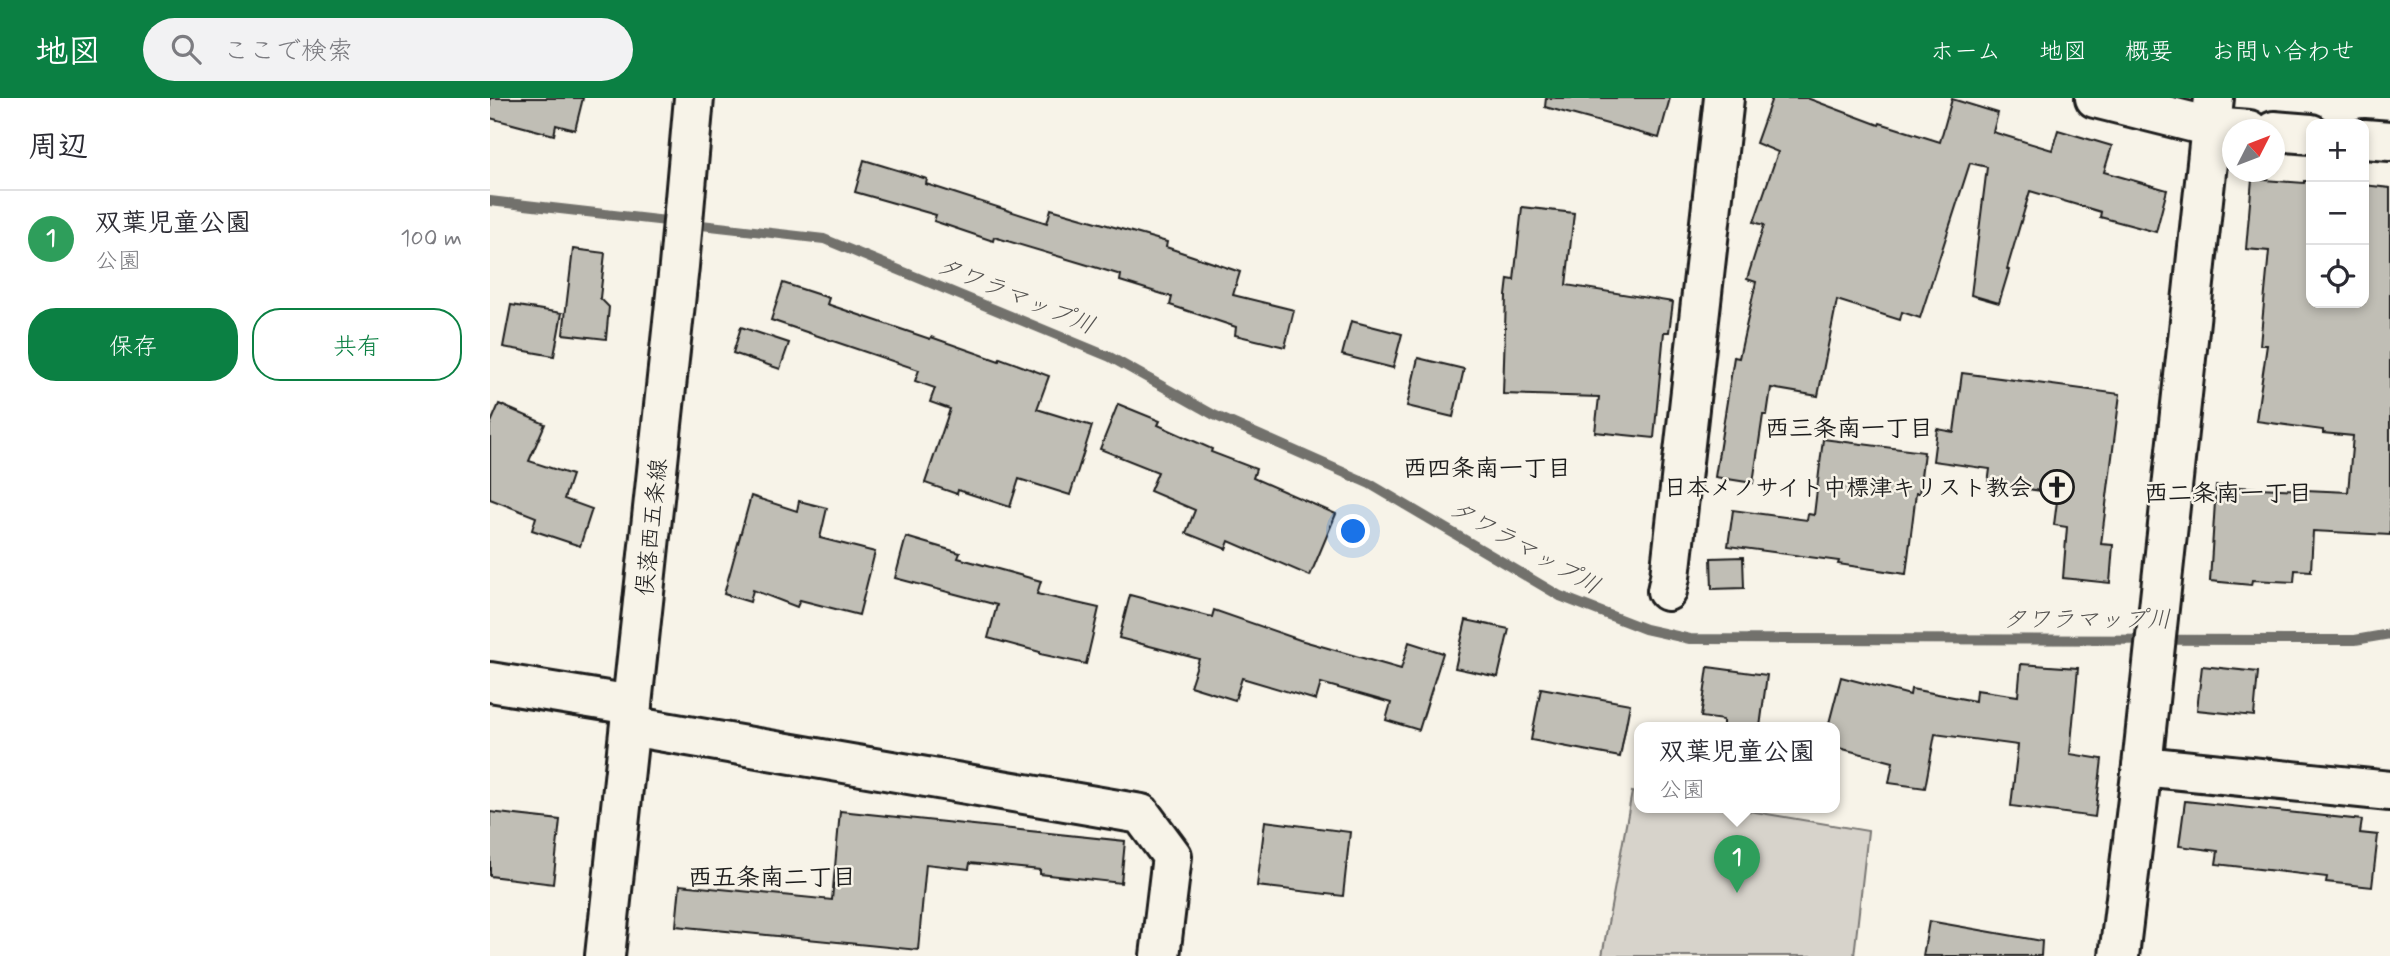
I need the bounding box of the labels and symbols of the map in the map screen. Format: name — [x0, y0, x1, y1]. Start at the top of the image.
north arrow — [2222, 119, 2285, 182]
water label: タワラマップ川 — [932, 251, 1099, 342]
district label: 西三条南一丁目 — [1765, 414, 1933, 445]
district label: 西四条南一丁目 — [1403, 454, 1571, 485]
street label: 俣落西五条線 — [631, 457, 675, 597]
church icon: 日本メノサイト中標津キリスト教会 — [2038, 468, 2076, 506]
place label: 日本メノサイト中標津キリスト教会 — [1664, 474, 2032, 504]
district label: 西二条南一丁目 — [2144, 479, 2312, 510]
water label: タワラマップ川 — [1443, 494, 1605, 603]
your location — [1336, 514, 1370, 548]
water label: タワラマップ川 — [2003, 605, 2171, 636]
pin: 1 — [1714, 835, 1760, 893]
district label: 西五条南二丁目 — [688, 863, 856, 894]

